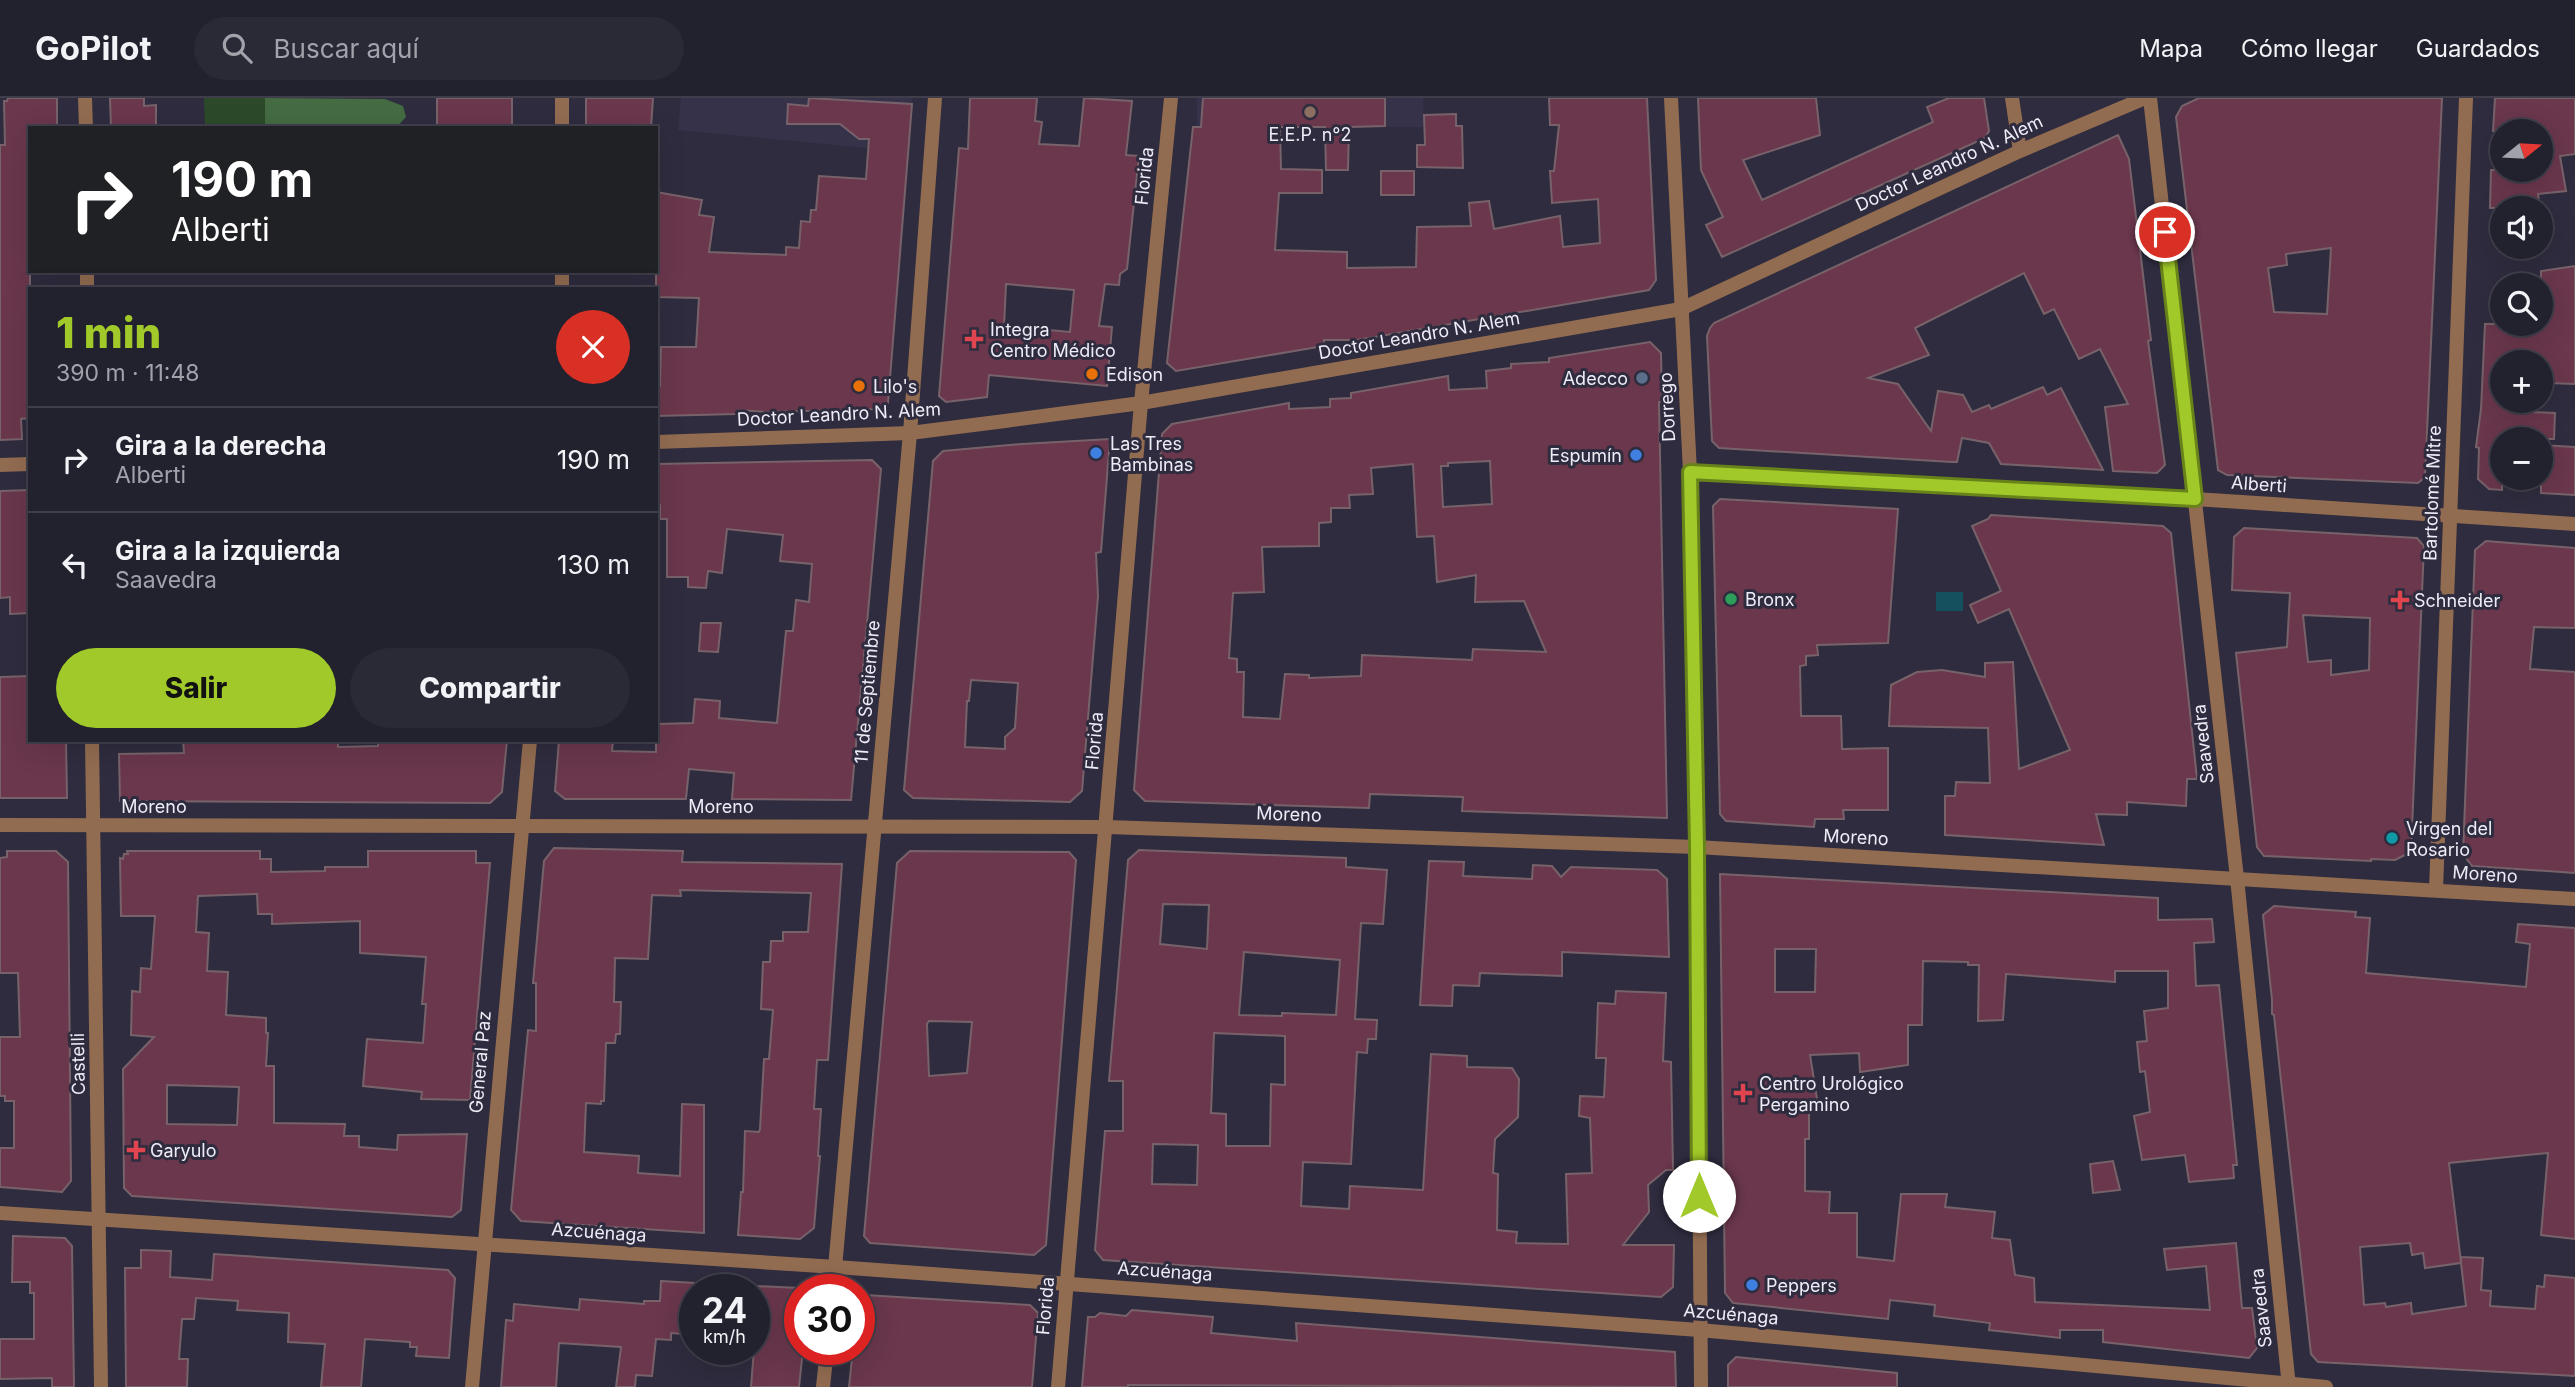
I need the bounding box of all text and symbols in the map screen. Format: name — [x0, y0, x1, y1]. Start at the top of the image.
search box — [194, 17, 684, 80]
text: GoPilot — [35, 28, 152, 68]
icon: search — [218, 29, 256, 67]
text: Buscar aquí — [274, 33, 419, 64]
text: Mapa — [2139, 34, 2203, 63]
text: Cómo llegar — [2241, 34, 2378, 63]
text: Guardados — [2416, 34, 2540, 63]
marker: E.E.P. n°2 — [1302, 104, 1318, 120]
street label: Doctor Leandro N. Alem — [1852, 110, 2046, 216]
north arrow — [2490, 119, 2553, 182]
map controls — [2490, 119, 2553, 490]
place label: E.E.P. n°2 — [1269, 124, 1351, 145]
street label: Florida — [1131, 146, 1157, 206]
text: 190 m — [171, 150, 313, 209]
icon: right — [56, 154, 147, 245]
button: sound — [2490, 196, 2553, 259]
pin — [2135, 202, 2195, 262]
text: Alberti — [171, 210, 270, 249]
icon: arrive — [2146, 213, 2184, 251]
button: search — [2490, 273, 2553, 336]
text: 1 min — [56, 307, 161, 358]
street label: Doctor Leandro N. Alem — [1317, 307, 1521, 363]
button: close — [556, 310, 630, 384]
place label: Integra Centro Médico — [990, 319, 1116, 361]
marker: Integra Centro Médico — [964, 329, 984, 349]
button: + — [2490, 350, 2553, 413]
text: 390 m · 11:48 — [56, 359, 200, 387]
place label: Edison — [1106, 364, 1163, 385]
marker: Edison — [1084, 366, 1100, 382]
place label: Adecco — [1563, 368, 1628, 389]
marker: Adecco — [1634, 370, 1650, 386]
street label: Dorrego — [1655, 372, 1679, 442]
place label: Lilo's — [873, 376, 917, 397]
marker: Lilo's — [851, 378, 867, 394]
street label: Doctor Leandro N. Alem — [736, 398, 942, 430]
street label: Bartolomé Mitre — [2419, 425, 2445, 561]
button: − — [2490, 427, 2553, 490]
text: Gira a la derecha — [115, 430, 327, 461]
place label: Las Tres Bambinas — [1110, 433, 1193, 475]
icon: right — [56, 441, 94, 479]
text: 190 m — [557, 444, 630, 475]
marker: Las Tres Bambinas — [1088, 445, 1104, 461]
place label: Espumín — [1549, 445, 1622, 466]
marker: Espumín — [1628, 447, 1644, 463]
text: Alberti — [115, 461, 186, 489]
street label: Alberti — [2231, 472, 2287, 496]
text: Gira a la izquierda — [115, 535, 341, 566]
icon: left — [56, 546, 94, 584]
text: 130 m — [557, 549, 630, 580]
text: Saavedra — [115, 566, 217, 594]
place label: Bronx — [1745, 589, 1795, 610]
place label: Schneider — [2414, 590, 2500, 611]
marker: Bronx — [1723, 591, 1739, 607]
marker: Schneider — [2392, 592, 2408, 608]
street label: 11 de Septiembre — [850, 619, 884, 765]
button: Salir — [56, 648, 336, 728]
button: Compartir — [350, 648, 630, 728]
street label: Saavedra — [2188, 703, 2218, 785]
street label: Florida — [1081, 711, 1107, 771]
street label: Moreno — [121, 796, 187, 817]
street label: Moreno — [688, 796, 754, 817]
street label: Moreno — [1256, 802, 1322, 826]
place label: Virgen del Rosario — [2406, 818, 2492, 860]
street label: Moreno — [1823, 825, 1889, 849]
marker: Virgen del Rosario — [2384, 830, 2400, 846]
street label: Moreno — [2452, 861, 2518, 887]
street label: General Paz — [465, 1010, 495, 1114]
street label: Castelli — [67, 1033, 89, 1095]
place label: Centro Urológico Pergamino — [1759, 1073, 1904, 1115]
marker: Centro Urológico Pergamino — [1733, 1083, 1753, 1103]
place label: Garyulo — [150, 1140, 217, 1161]
marker: Garyulo — [128, 1142, 144, 1158]
position arrow — [1662, 1159, 1736, 1233]
street label: Azcuénaga — [551, 1218, 647, 1246]
street label: Azcuénaga — [1117, 1257, 1213, 1285]
street label: Saavedra — [2246, 1267, 2276, 1349]
speed limit sign: 30 — [784, 1274, 875, 1365]
place label: Peppers — [1766, 1275, 1837, 1296]
street label: Florida — [1032, 1276, 1058, 1336]
marker: Peppers — [1744, 1277, 1760, 1293]
text: 24 — [702, 1289, 747, 1331]
street label: Azcuénaga — [1683, 1299, 1779, 1329]
text: km/h — [703, 1326, 746, 1347]

